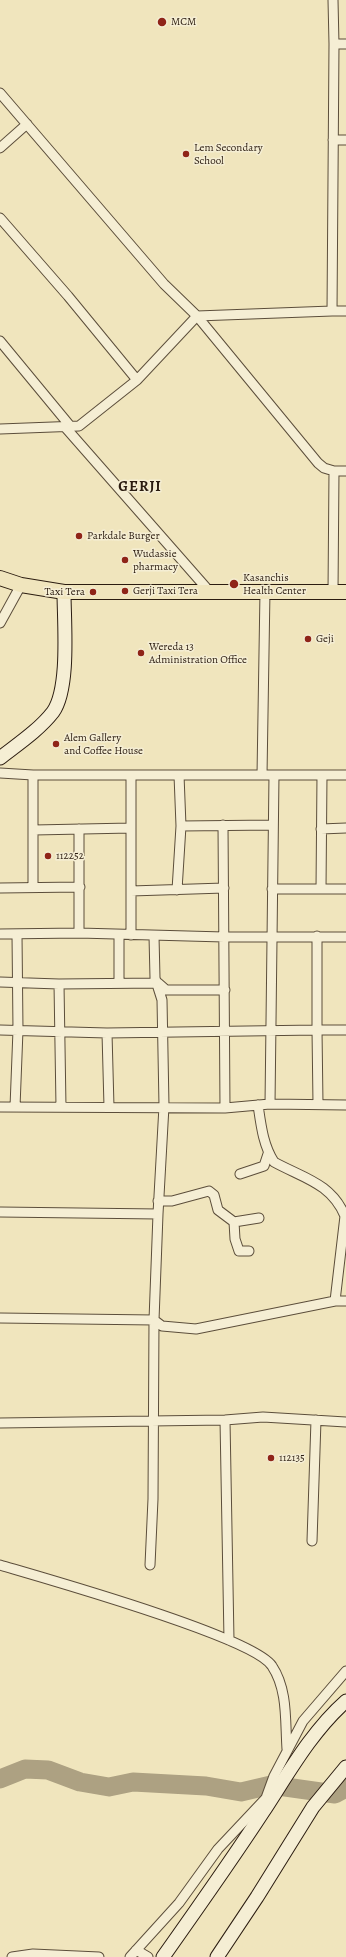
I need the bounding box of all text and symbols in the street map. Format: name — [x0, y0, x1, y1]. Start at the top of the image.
place label: MCM — [171, 15, 196, 29]
marker: MCM — [156, 16, 168, 28]
place label: Lem Secondary School — [194, 141, 263, 167]
marker: Lem Secondary School — [181, 149, 191, 159]
district label: GERJI — [118, 478, 162, 496]
place label: Parkdale Burger — [87, 529, 160, 543]
marker: Parkdale Burger — [74, 531, 84, 541]
place label: Wudassie pharmacy — [133, 547, 178, 573]
marker: Wudassie pharmacy — [120, 555, 130, 565]
place label: Kasanchis Health Center — [243, 571, 306, 597]
marker: Kasanchis Health Center — [228, 578, 240, 590]
place label: Gerji Taxi Tera — [133, 584, 198, 598]
place label: Taxi Tera — [44, 585, 85, 599]
marker: Gerji Taxi Tera — [120, 586, 130, 596]
marker: Taxi Tera — [88, 587, 98, 597]
place label: Geji — [316, 632, 334, 646]
marker: Geji — [303, 634, 313, 644]
place label: Wereda 13 Administration Office — [149, 640, 247, 666]
marker: Wereda 13 Administration Office — [136, 648, 146, 658]
place label: Alem Gallery and Coffee House — [64, 731, 143, 757]
marker: Alem Gallery and Coffee House — [51, 739, 61, 749]
place label: 112252 — [56, 849, 84, 863]
marker: 112252 — [43, 851, 53, 861]
place label: 112135 — [279, 1451, 305, 1465]
marker: 112135 — [266, 1453, 276, 1463]

